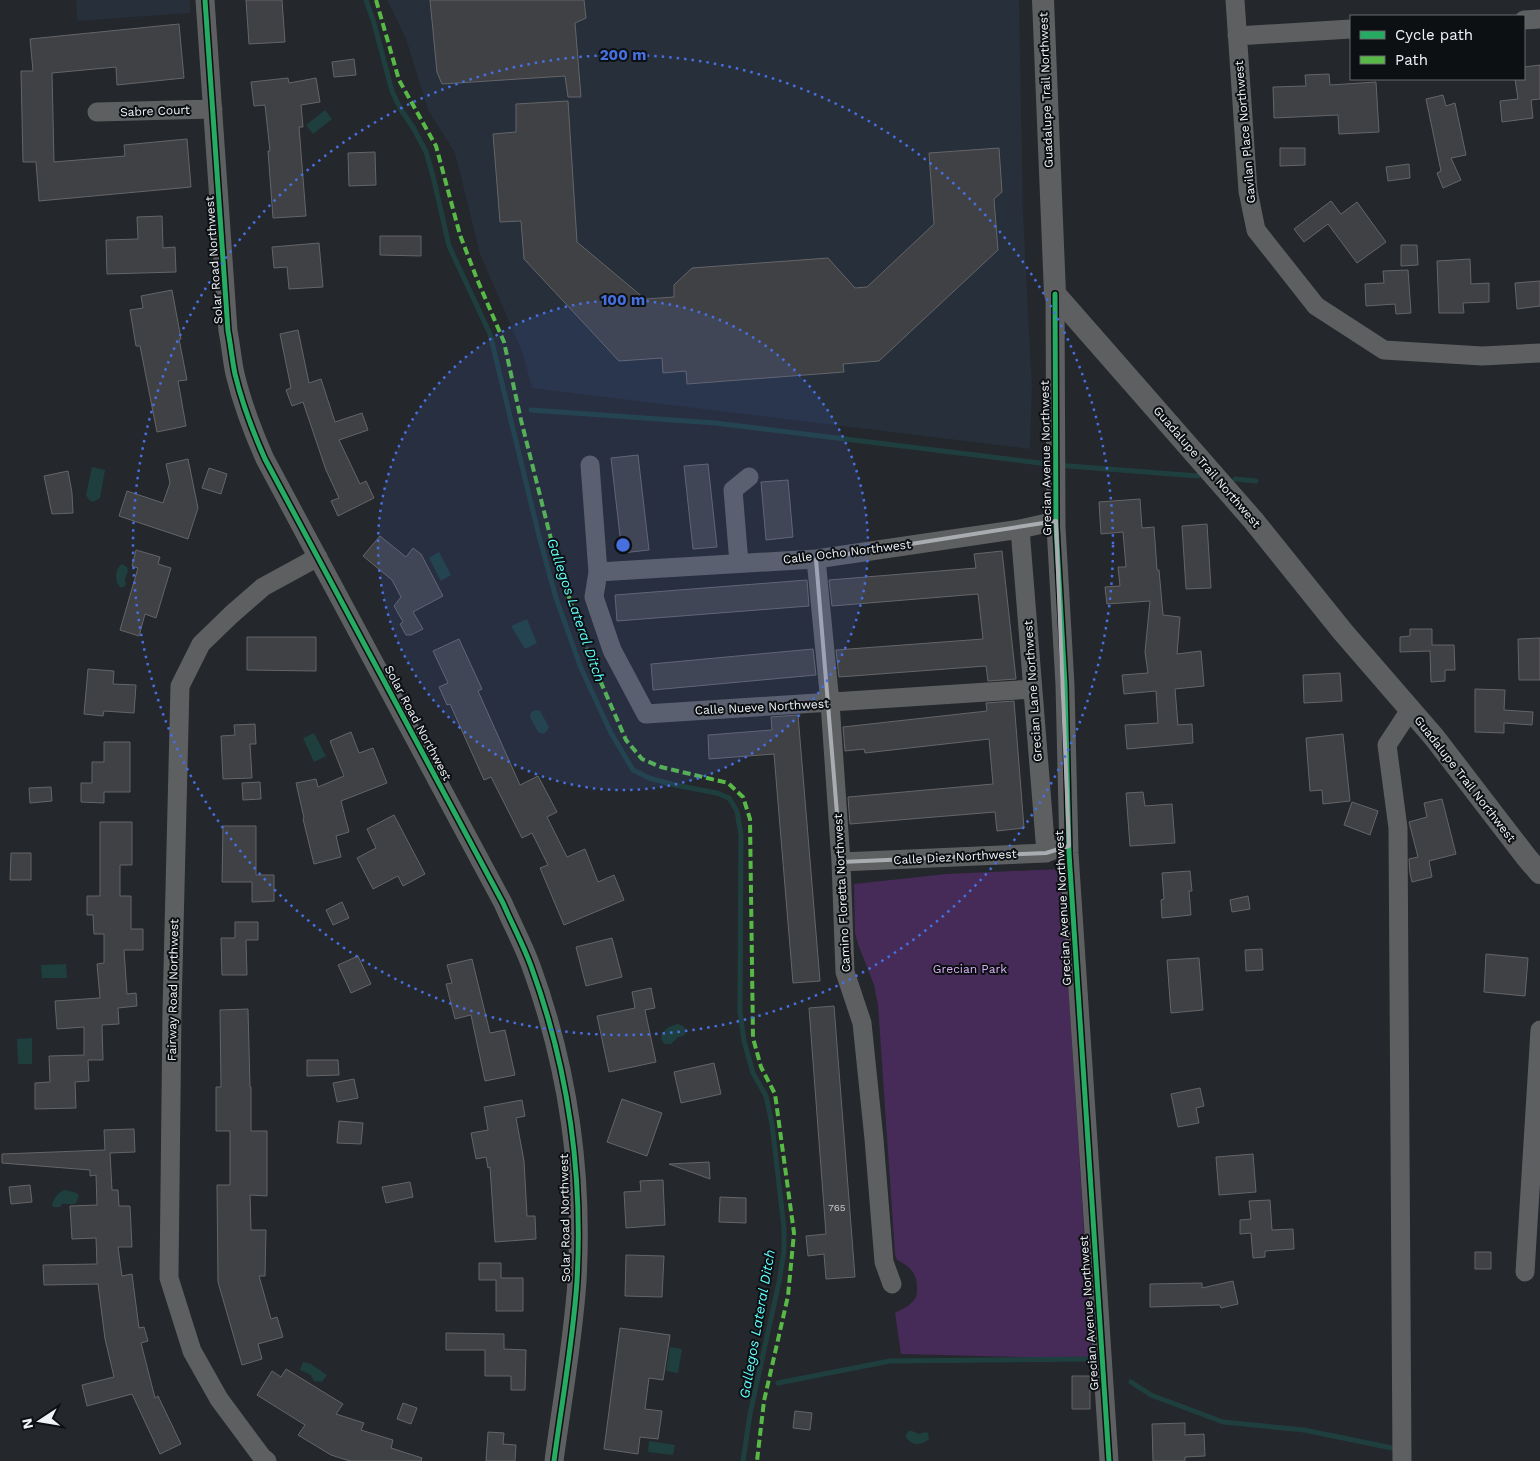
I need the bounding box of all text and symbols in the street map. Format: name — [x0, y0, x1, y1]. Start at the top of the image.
street label: Guadalupe Trail Northwest — [1036, 12, 1056, 168]
legend — [1350, 15, 1525, 80]
text: Cycle path — [1395, 26, 1473, 44]
text: 200 m — [600, 46, 646, 64]
text: Path — [1395, 51, 1428, 69]
street label: Gavilan Place Northwest — [1232, 60, 1258, 204]
street label: Sabre Court — [120, 103, 190, 119]
street label: Solar Road Northwest — [203, 195, 225, 325]
text: 100 m — [601, 291, 645, 309]
street label: Grecian Avenue Northwest — [1038, 380, 1054, 536]
street label: Guadalupe Trail Northwest — [1151, 404, 1263, 530]
water label: Gallegos Lateral Ditch — [544, 536, 608, 684]
centre of rings — [614, 536, 632, 554]
street label: Calle Ocho Northwest — [782, 537, 912, 567]
street label: Grecian Lane Northwest — [1021, 620, 1045, 762]
street label: Solar Road Northwest — [382, 663, 454, 783]
street label: Calle Nueve Northwest — [695, 696, 829, 718]
street label: Guadalupe Trail Northwest — [1411, 713, 1519, 845]
street label: Camino Floretta Northwest — [831, 813, 853, 973]
street label: Grecian Avenue Northwest — [1052, 830, 1074, 986]
street label: Calle Diez Northwest — [893, 847, 1017, 867]
street label: Fairway Road Northwest — [165, 919, 181, 1061]
park label: Grecian Park — [933, 962, 1007, 976]
street label: Solar Road Northwest — [557, 1154, 573, 1282]
house number: 765 — [828, 1202, 846, 1213]
street label: Grecian Avenue Northwest — [1077, 1235, 1101, 1391]
water label: Gallegos Lateral Ditch — [736, 1248, 778, 1400]
north arrow — [15, 1396, 65, 1446]
text: N — [18, 1417, 36, 1430]

